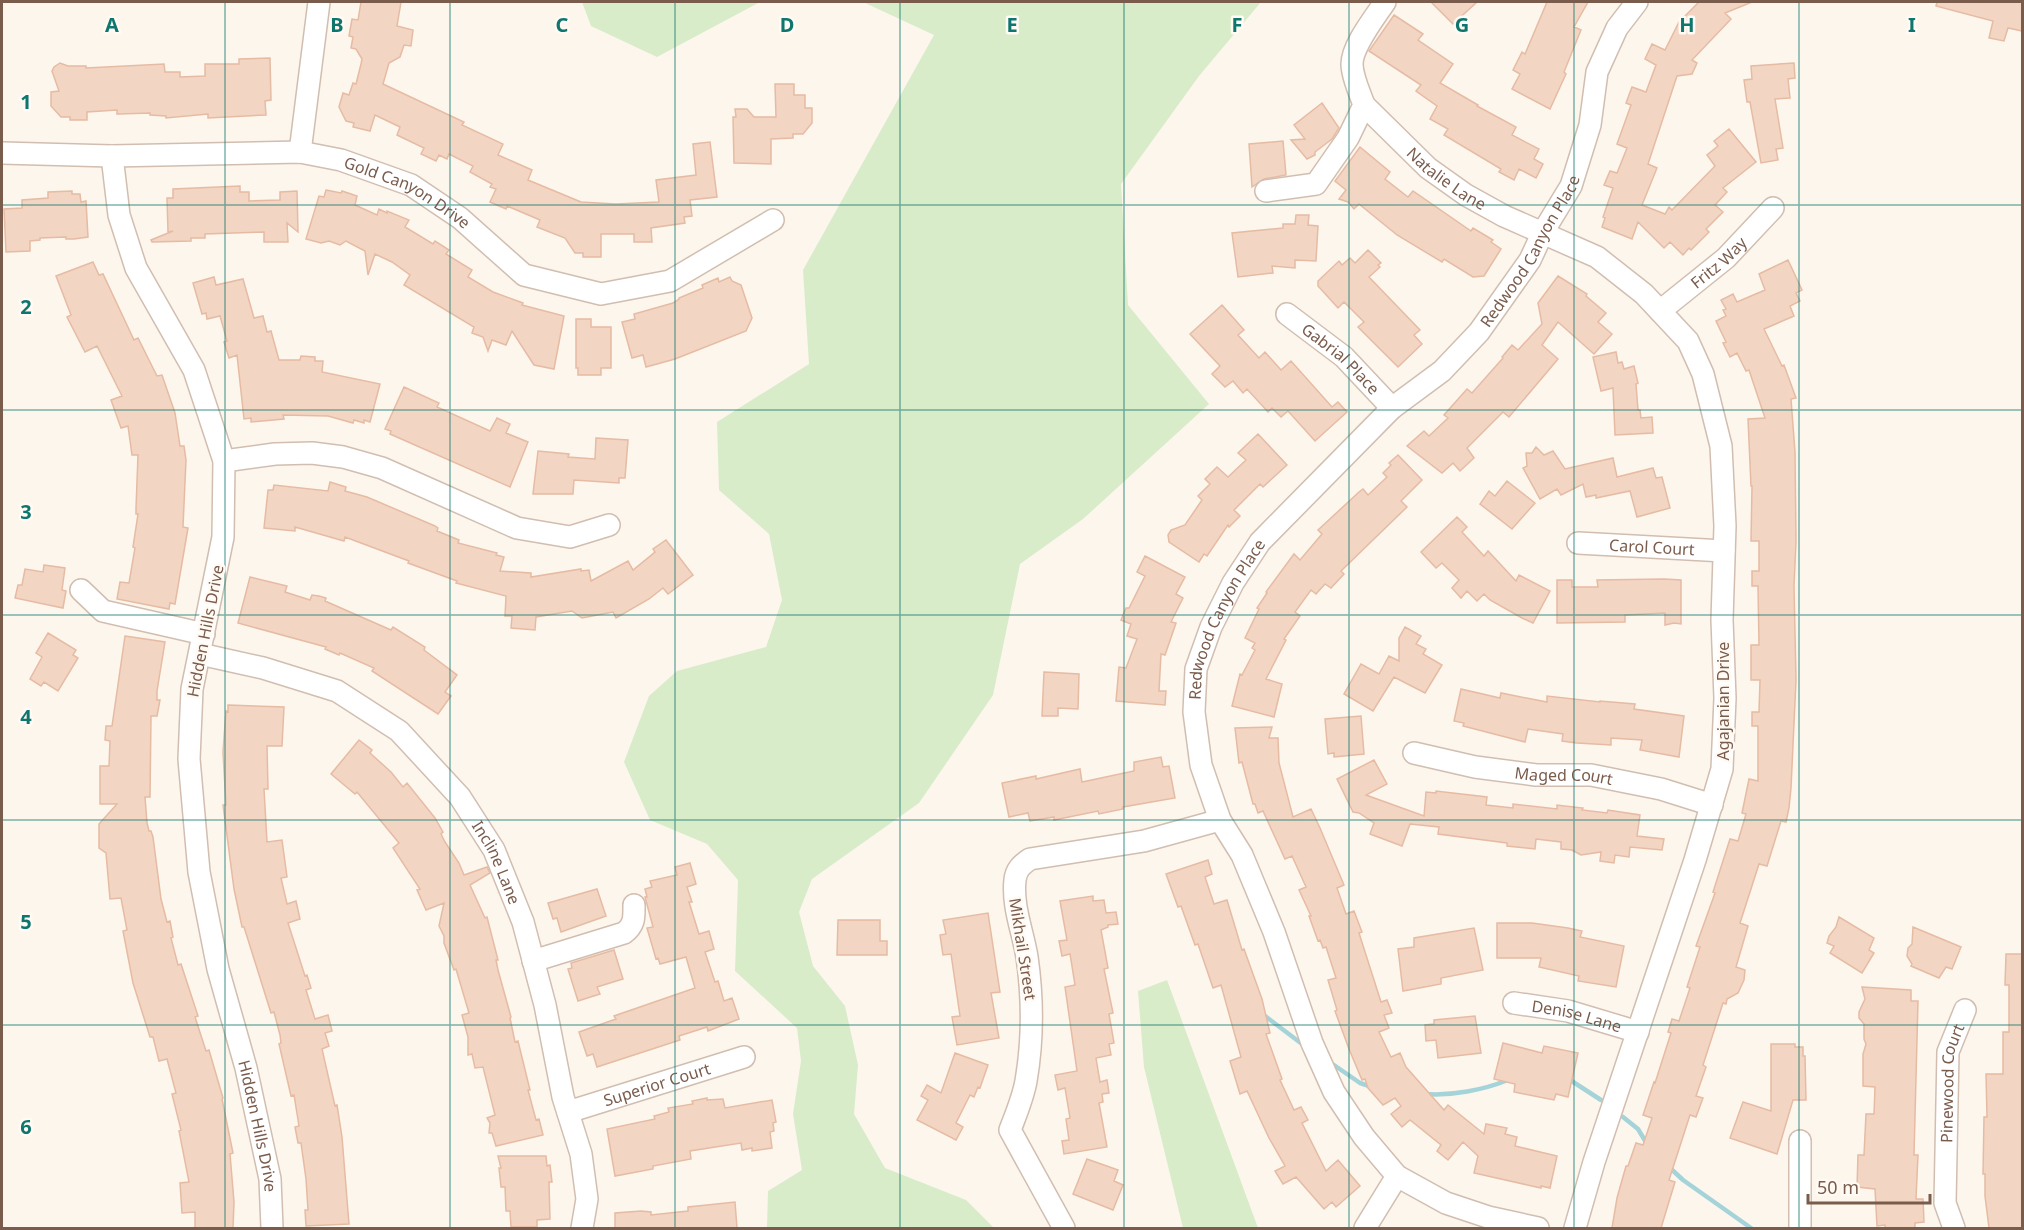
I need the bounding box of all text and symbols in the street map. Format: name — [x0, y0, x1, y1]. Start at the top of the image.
text: A — [105, 11, 119, 38]
text: B — [330, 11, 344, 38]
text: C — [556, 11, 569, 38]
text: D — [780, 11, 794, 38]
text: E — [1006, 11, 1018, 38]
text: F — [1232, 11, 1242, 38]
text: G — [1455, 11, 1469, 38]
text: H — [1679, 11, 1695, 38]
text: I — [1908, 11, 1916, 38]
text: 1 — [20, 88, 32, 115]
street label: Natalie Lane — [1402, 142, 1490, 215]
street label: Gold Canyon Drive — [341, 151, 475, 233]
street label: Redwood Canyon Place — [1475, 173, 1585, 332]
street label: Fritz Way — [1686, 231, 1752, 293]
text: 2 — [20, 293, 32, 320]
street label: Gabrial Place — [1297, 318, 1385, 399]
text: 3 — [20, 498, 32, 525]
street label: Carol Court — [1609, 534, 1695, 560]
street label: Redwood Canyon Place — [1184, 535, 1270, 700]
street label: Hidden Hills Drive — [181, 563, 229, 699]
street label: Agajanian Drive — [1712, 642, 1734, 760]
text: 4 — [20, 703, 32, 730]
street label: Maged Court — [1513, 761, 1615, 790]
street label: Incline Lane — [467, 816, 526, 908]
street label: Mikhail Street — [1004, 896, 1042, 1002]
text: 5 — [20, 908, 32, 935]
street label: Denise Lane — [1530, 995, 1624, 1037]
street label: Pinewood Court — [1935, 1020, 1969, 1143]
street label: Hidden Hills Drive — [233, 1057, 282, 1193]
street label: Superior Court — [601, 1057, 713, 1111]
text: 6 — [20, 1113, 32, 1140]
scale bar — [1808, 1167, 1930, 1205]
text: 50 m — [1817, 1175, 1859, 1199]

